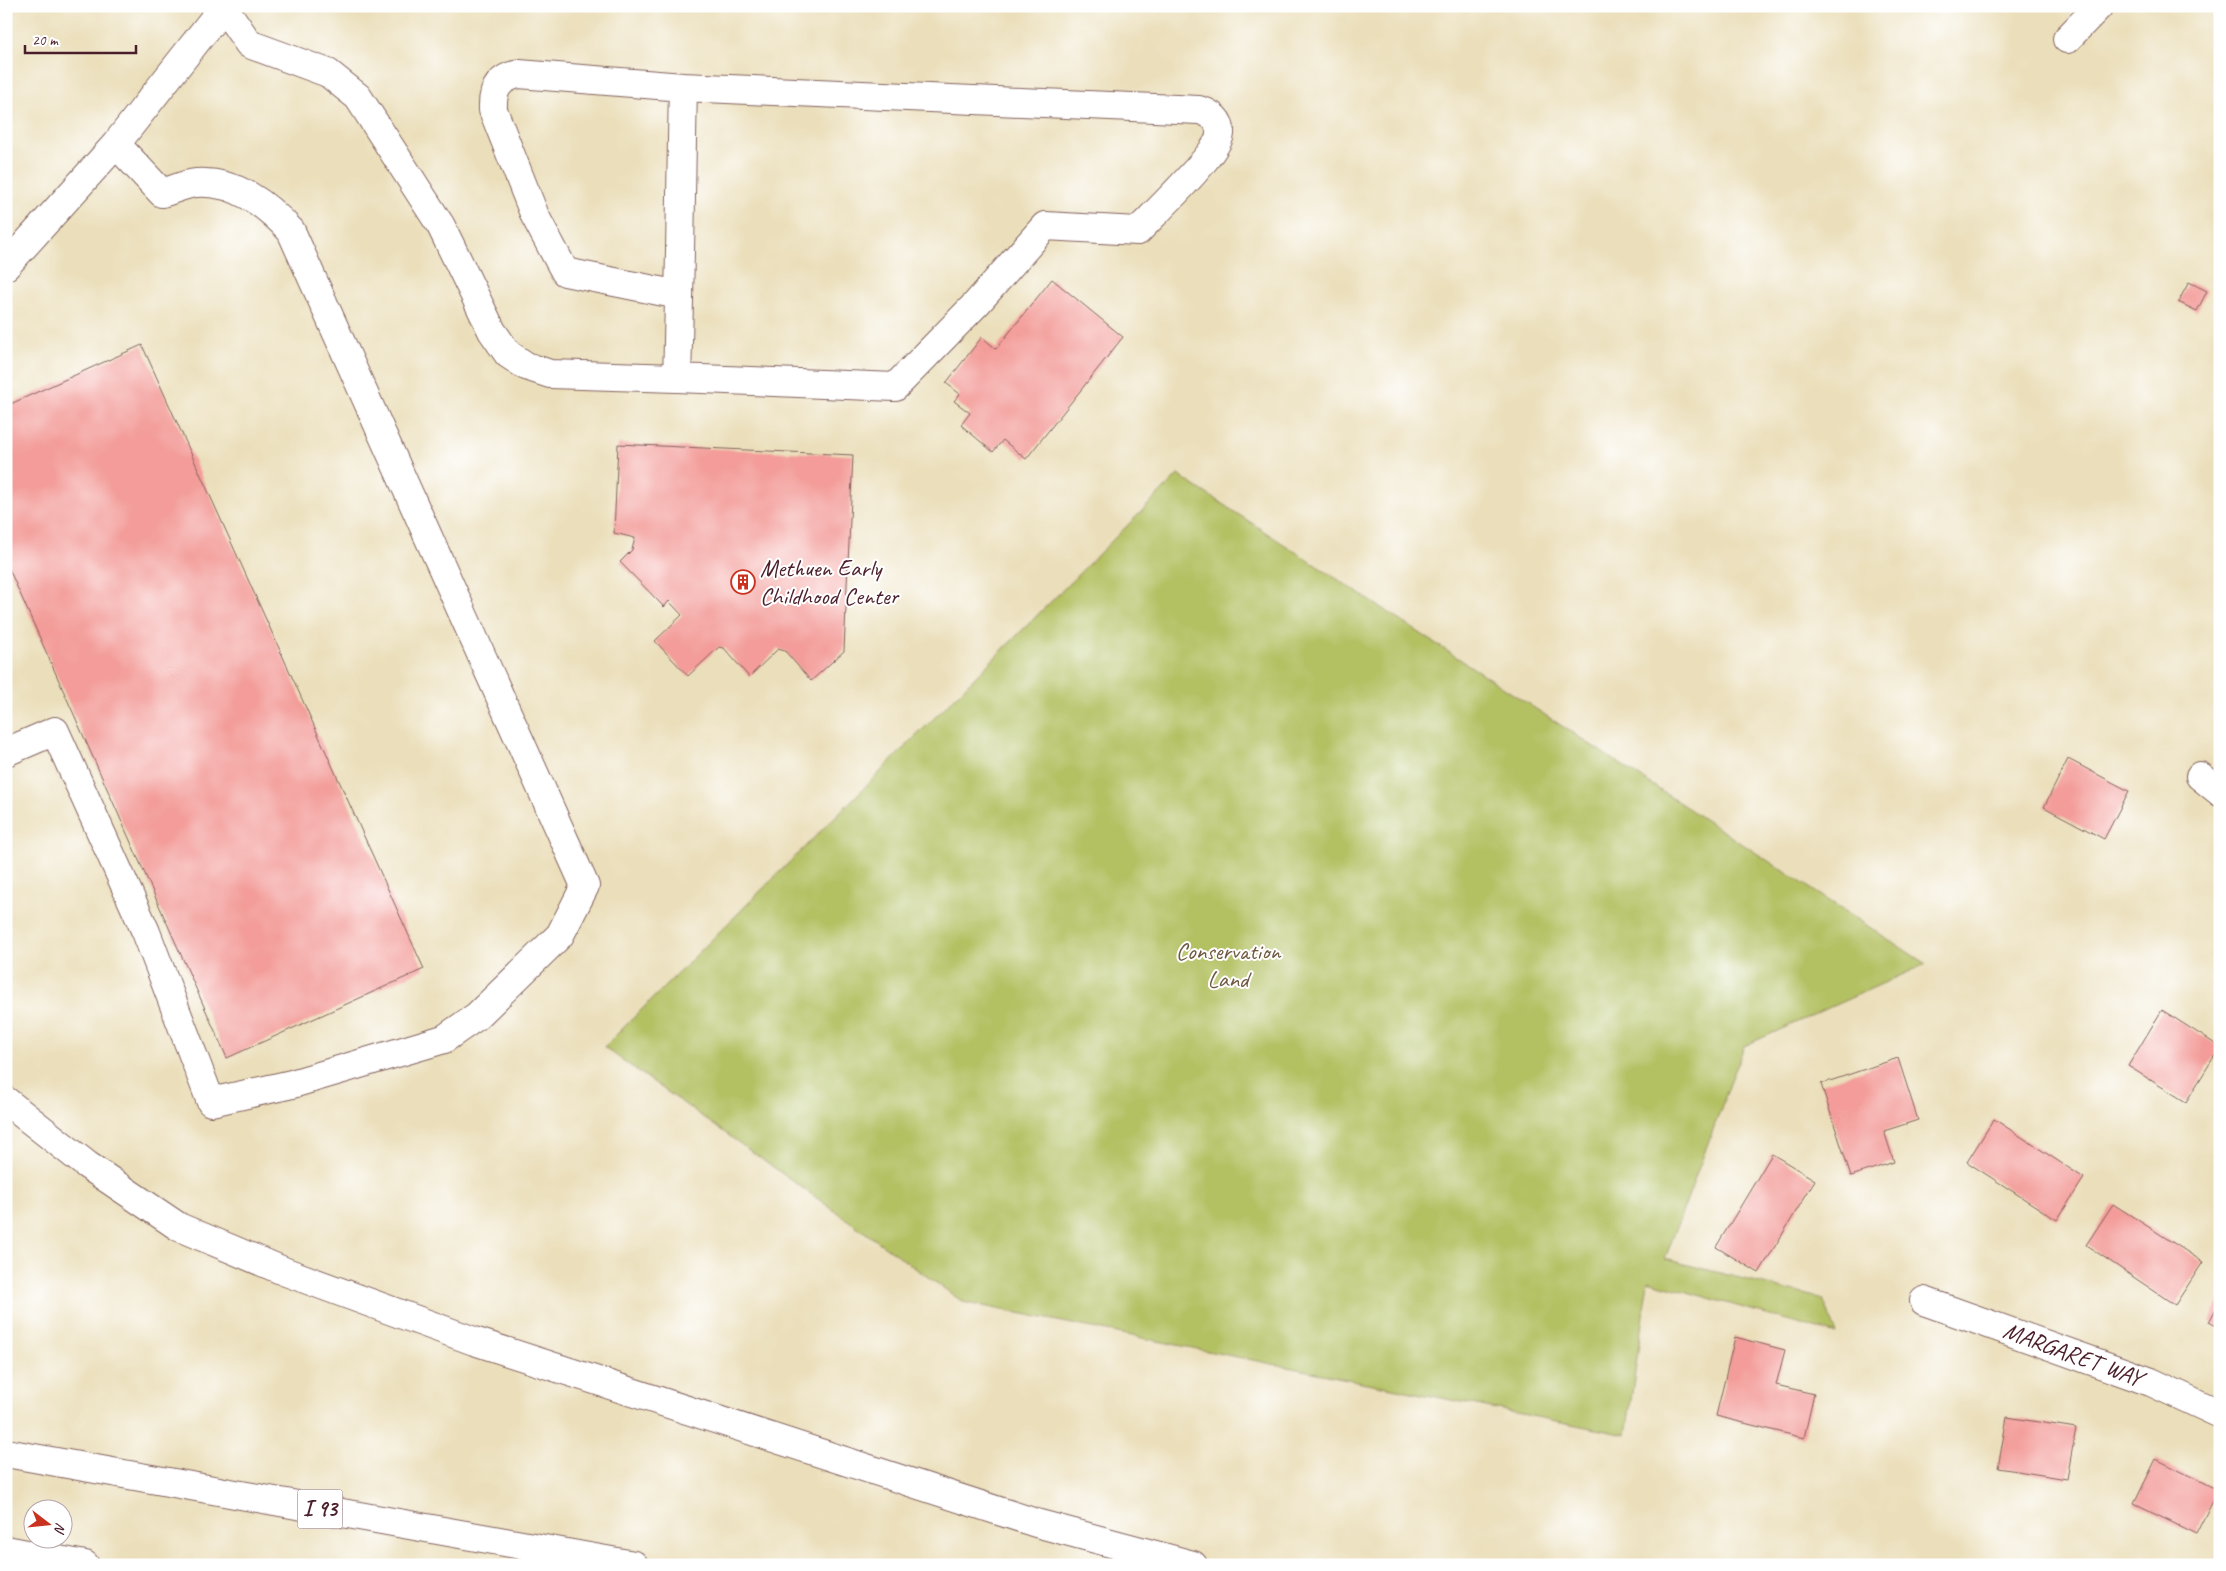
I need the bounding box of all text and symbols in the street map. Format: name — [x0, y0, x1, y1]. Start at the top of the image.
scale bar — [25, 22, 136, 54]
text: 20 m — [32, 31, 59, 50]
place label: Methuen Early Childhood Center — [760, 553, 900, 611]
building icon: Methuen Early Childhood Center — [730, 569, 756, 595]
park label: Conservation Land — [1176, 936, 1282, 994]
street label: MARGARET WAY — [1999, 1315, 2151, 1395]
road number: I 93 — [298, 1490, 342, 1528]
north arrow — [22, 1498, 72, 1548]
text: N — [50, 1521, 69, 1536]

